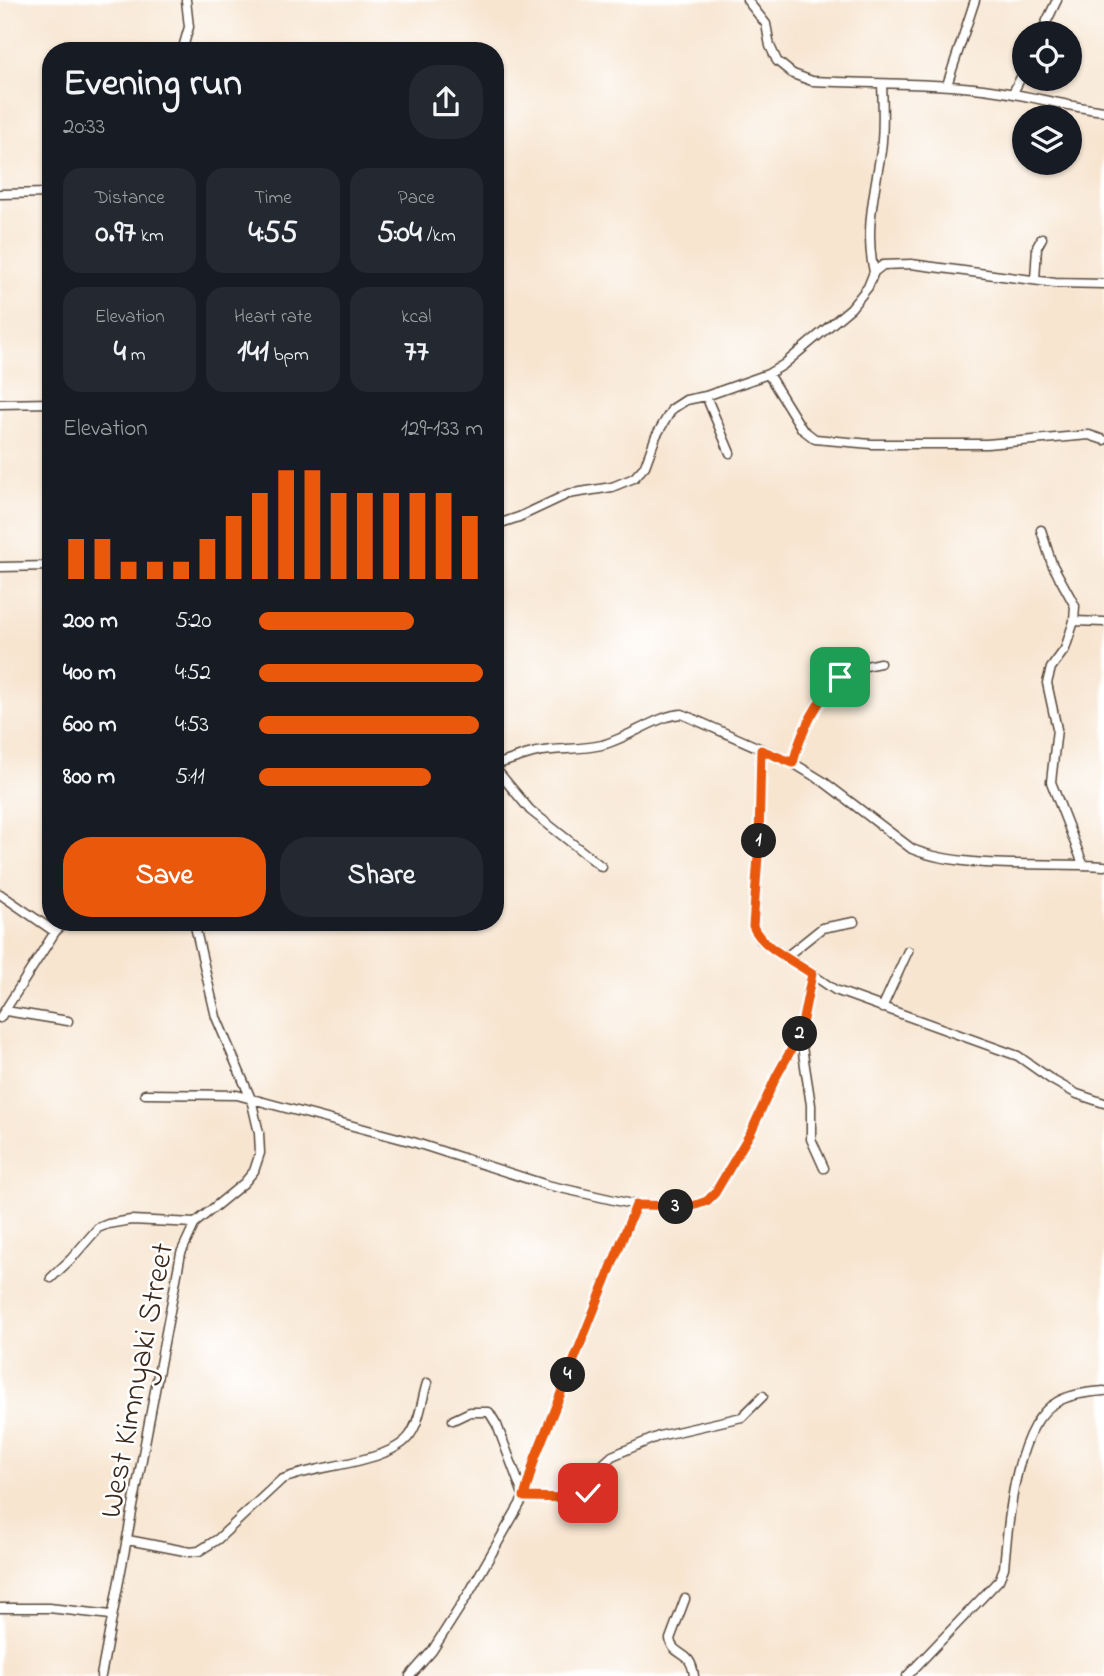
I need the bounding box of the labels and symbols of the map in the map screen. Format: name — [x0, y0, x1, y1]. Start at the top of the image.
pin — [810, 647, 870, 707]
pin: 1 — [742, 824, 776, 858]
pin: 2 — [782, 1016, 818, 1052]
pin: 3 — [658, 1190, 694, 1224]
street label: West Kimnyaki Street — [89, 1239, 188, 1522]
pin: 4 — [550, 1358, 586, 1392]
pin — [558, 1463, 618, 1523]

